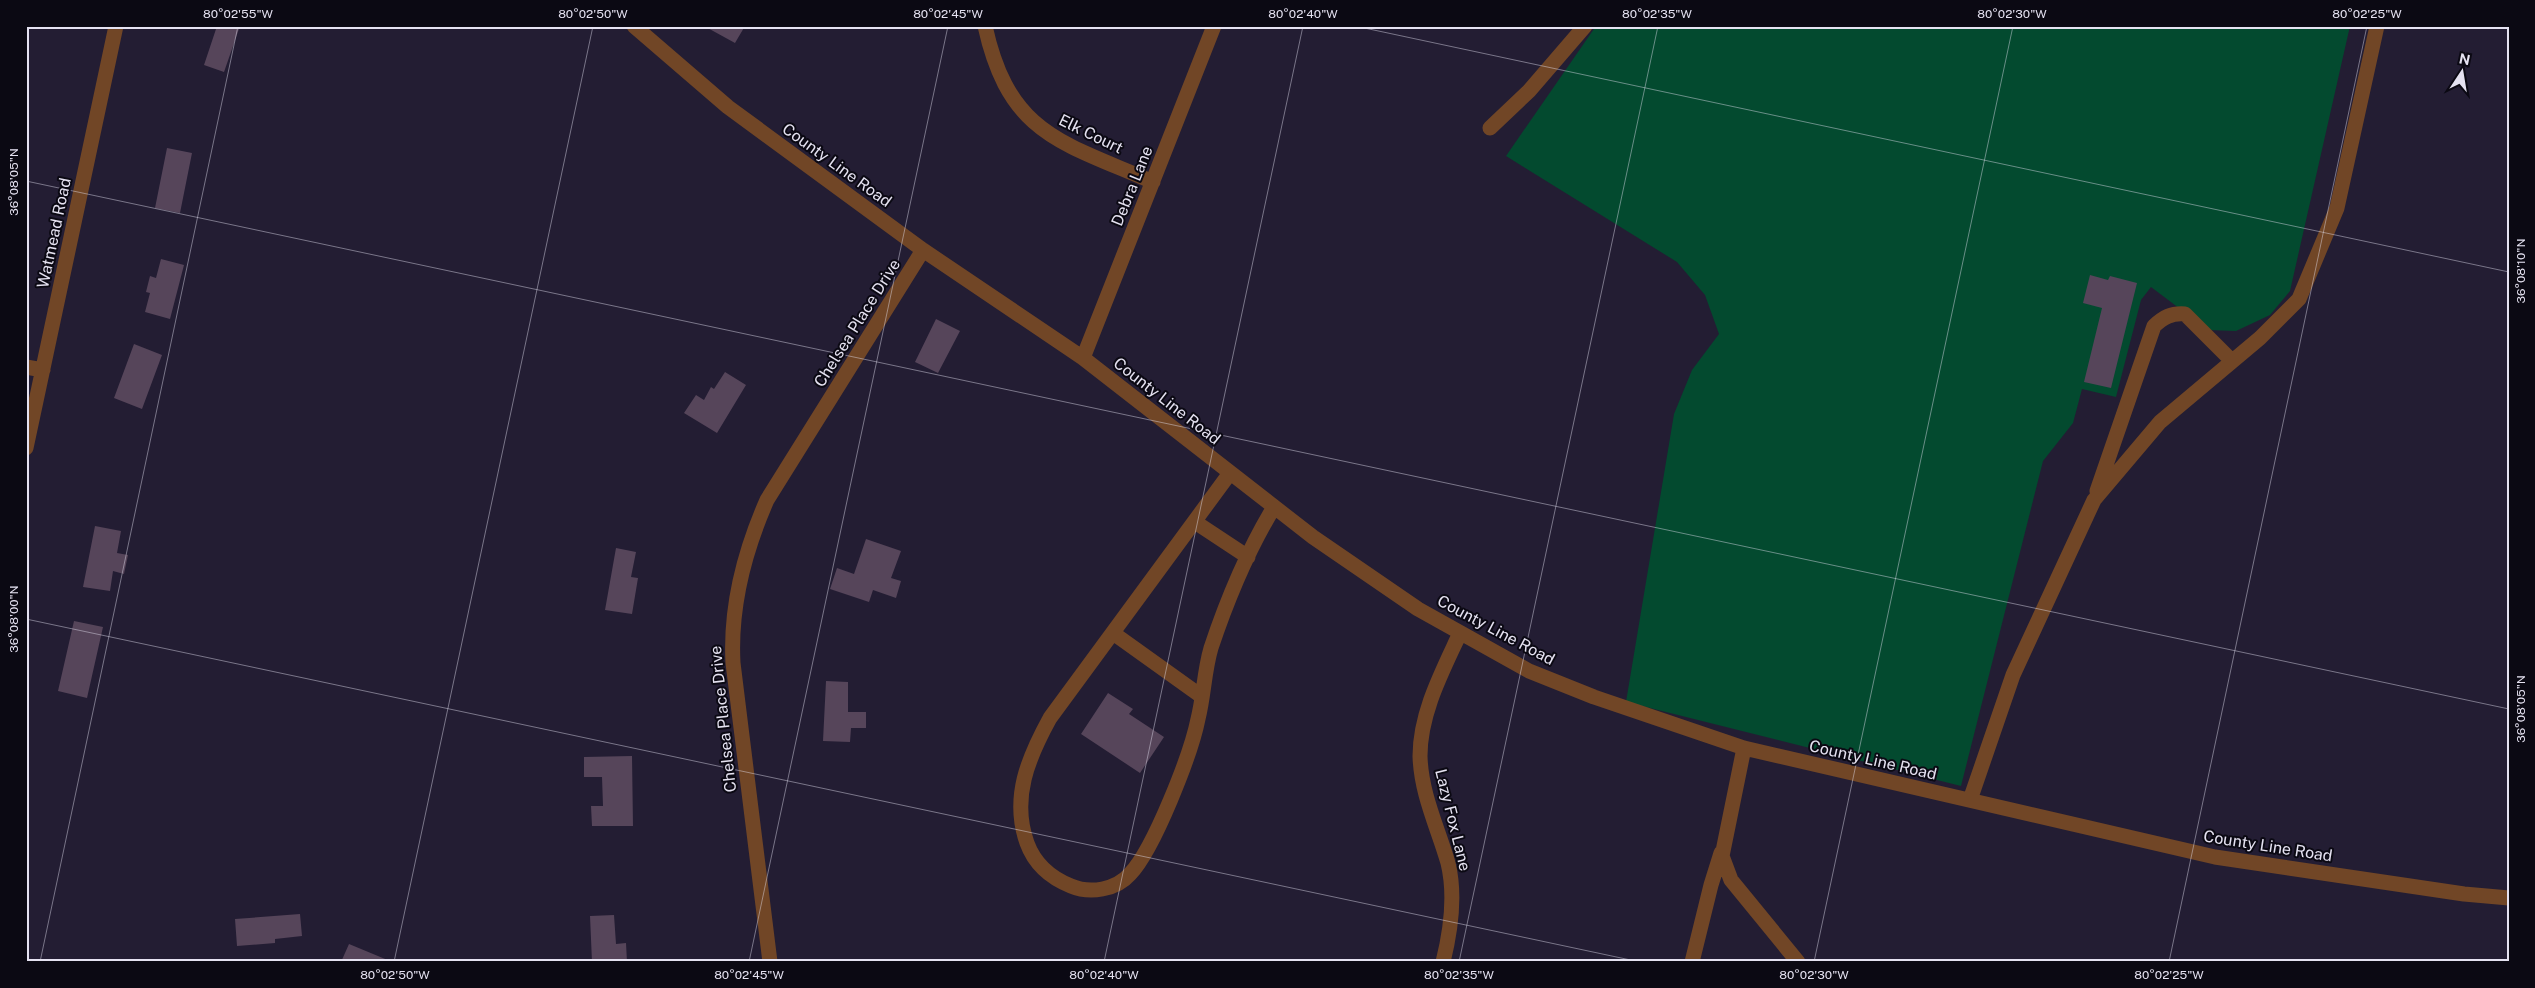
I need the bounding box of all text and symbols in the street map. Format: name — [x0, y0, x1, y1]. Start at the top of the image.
text: 80°02'55"W — [203, 7, 274, 21]
text: 80°02'50"W — [558, 7, 628, 21]
text: 80°02'45"W — [913, 7, 983, 21]
text: 80°02'40"W — [1268, 7, 1338, 21]
text: 80°02'35"W — [1622, 7, 1692, 21]
text: 80°02'30"W — [1977, 7, 2047, 21]
text: 80°02'25"W — [2332, 7, 2402, 21]
north arrow — [2438, 48, 2488, 98]
text: N — [2458, 50, 2472, 68]
street label: Elk Court — [1056, 110, 1126, 158]
street label: County Line Road — [779, 119, 895, 211]
street label: Debra Lane — [1107, 143, 1157, 229]
text: 36°08'05"N — [7, 148, 21, 216]
street label: Watmead Road — [33, 176, 75, 290]
text: 36°08'10"N — [2514, 239, 2528, 303]
street label: Chelsea Place Drive — [810, 256, 904, 390]
street label: County Line Road — [1110, 353, 1224, 449]
text: 36°08'00"N — [7, 585, 21, 653]
street label: County Line Road — [1434, 591, 1558, 669]
street label: Chelsea Place Drive — [706, 645, 740, 793]
text: 36°08'05"N — [2514, 675, 2528, 743]
street label: County Line Road — [1807, 736, 1939, 784]
street label: Lazy Fox Lane — [1431, 767, 1475, 873]
street label: County Line Road — [2202, 826, 2334, 866]
text: 80°02'50"W — [360, 968, 430, 982]
text: 80°02'45"W — [714, 968, 784, 982]
text: 80°02'40"W — [1069, 968, 1139, 982]
text: 80°02'35"W — [1424, 968, 1494, 982]
text: 80°02'30"W — [1779, 968, 1849, 982]
text: 80°02'25"W — [2134, 968, 2204, 982]

